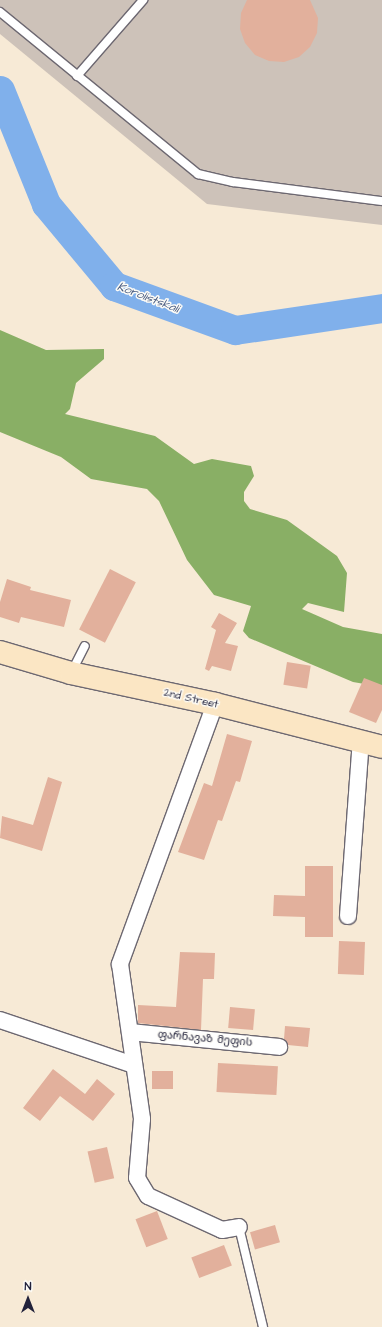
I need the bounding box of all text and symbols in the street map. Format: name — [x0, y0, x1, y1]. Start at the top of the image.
water label: Korolistskali — [115, 280, 181, 316]
street label: 2nd Street — [162, 686, 220, 712]
street label: ფარნავაზ მეფის — [157, 1028, 253, 1050]
north arrow — [8, 1279, 48, 1319]
text: N — [25, 1279, 31, 1294]

